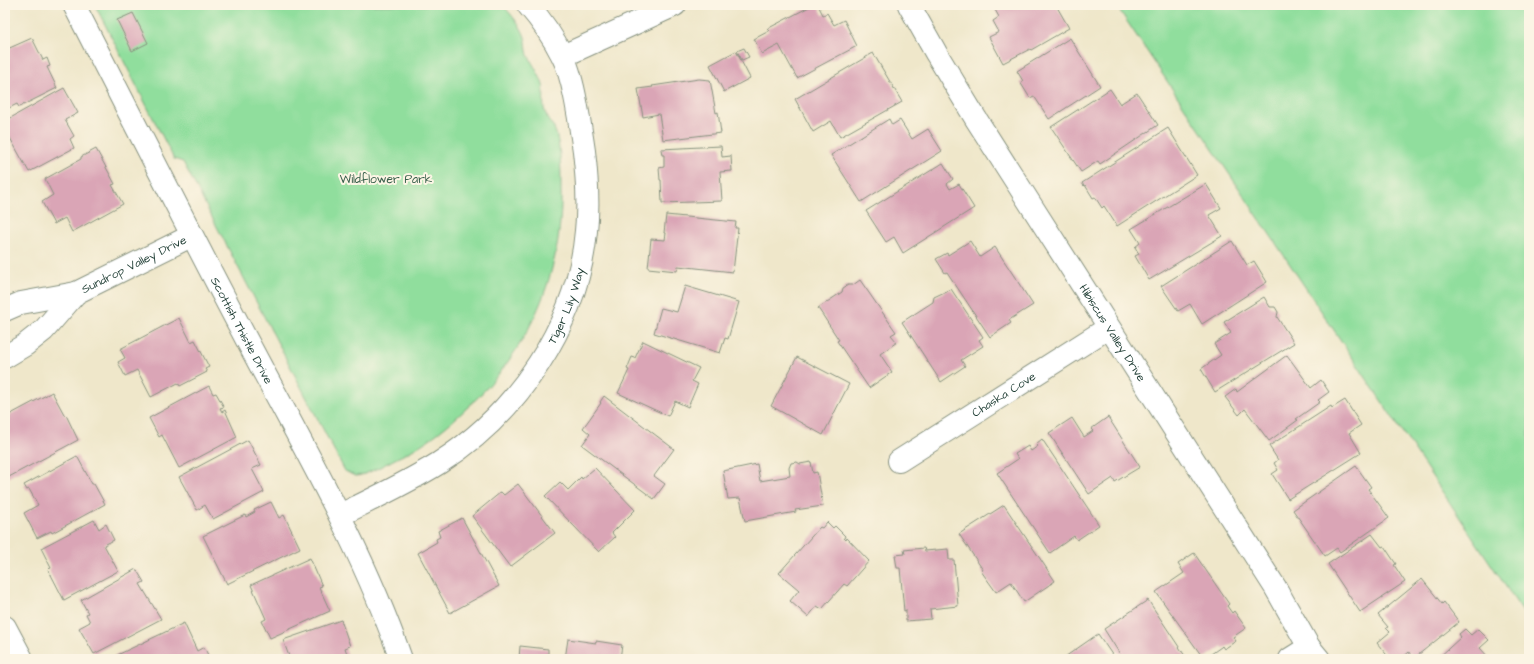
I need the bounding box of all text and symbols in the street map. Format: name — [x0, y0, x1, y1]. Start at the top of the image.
park label: Wildflower Park — [340, 171, 433, 188]
street label: Sundrop Valley Drive — [79, 231, 190, 298]
street label: Tiger Lily Way — [544, 266, 590, 347]
street label: Scottish Thistle Drive — [206, 274, 277, 387]
street label: Hibiscus Valley Drive — [1075, 281, 1150, 386]
street label: Chaska Cove — [969, 368, 1040, 422]

